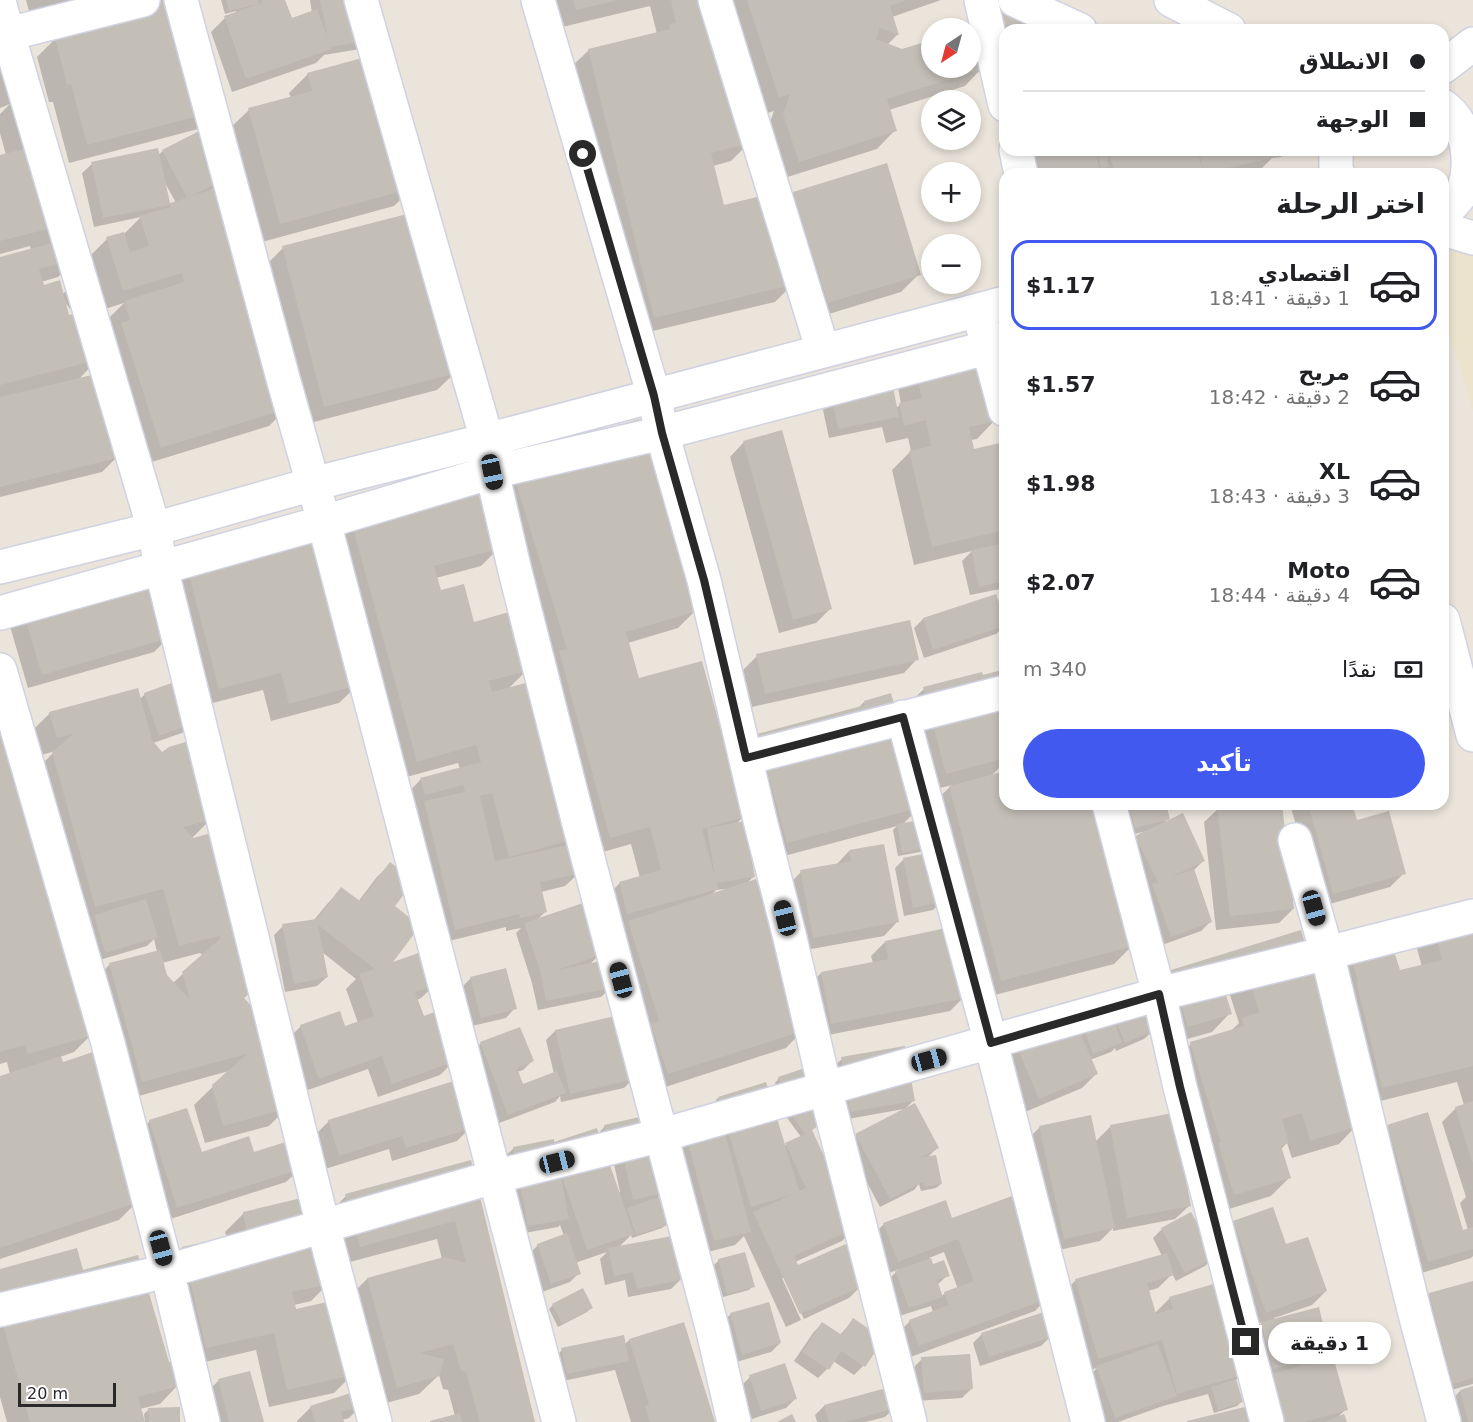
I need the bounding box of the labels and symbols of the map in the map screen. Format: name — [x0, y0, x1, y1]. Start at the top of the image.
north arrow — [921, 18, 981, 78]
route start — [569, 140, 596, 167]
car — [479, 453, 505, 491]
car — [1300, 888, 1328, 928]
car — [772, 898, 798, 938]
car — [608, 960, 634, 1000]
car — [909, 1047, 949, 1073]
car — [537, 1149, 577, 1175]
car — [148, 1228, 174, 1268]
callout: 1 دقيقة — [1267, 1321, 1390, 1363]
route end — [1232, 1328, 1259, 1355]
scale bar — [18, 1380, 116, 1408]

